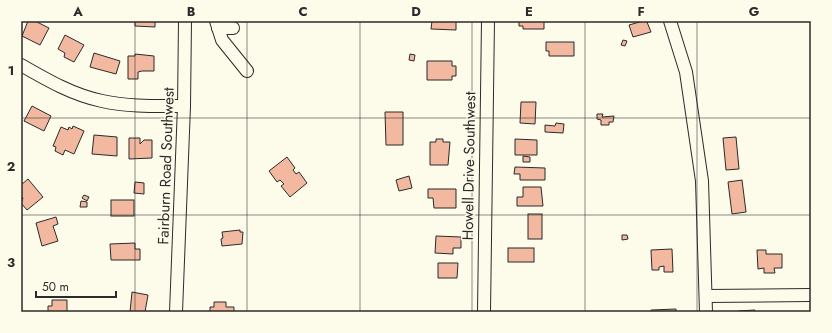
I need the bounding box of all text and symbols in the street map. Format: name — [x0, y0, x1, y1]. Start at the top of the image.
text: A — [72, 2, 83, 21]
text: B — [187, 2, 196, 21]
text: C — [298, 2, 308, 21]
text: D — [411, 2, 421, 21]
text: E — [525, 2, 533, 21]
text: F — [637, 2, 645, 21]
text: G — [749, 2, 760, 21]
text: 1 — [8, 61, 14, 80]
street label: Fairburn Road Southwest — [152, 87, 180, 245]
street label: Howell Drive Southwest — [457, 91, 481, 241]
text: 2 — [7, 157, 15, 176]
text: 3 — [7, 253, 15, 272]
scale bar — [36, 273, 116, 299]
text: 50 m — [42, 278, 69, 296]

